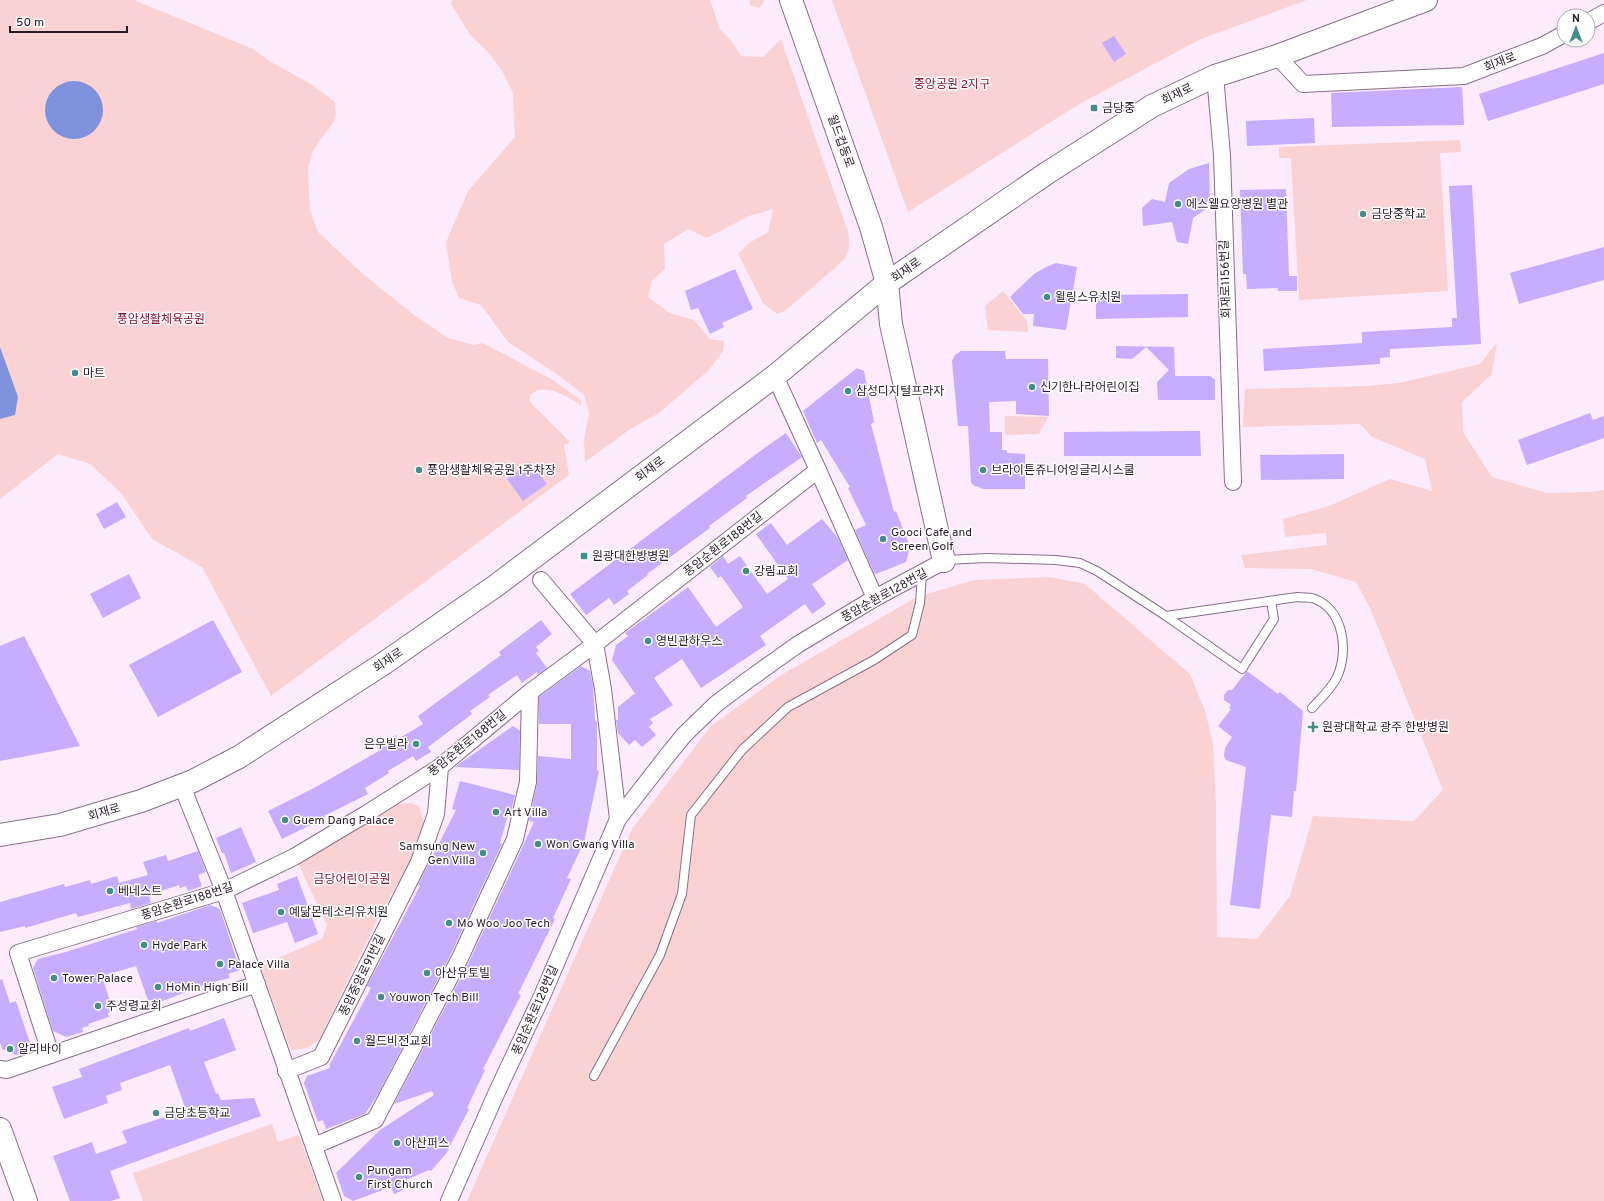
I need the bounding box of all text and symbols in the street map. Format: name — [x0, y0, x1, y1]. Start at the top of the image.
scale bar — [10, 8, 127, 34]
north arrow — [1556, 8, 1596, 48]
text: N — [1572, 12, 1580, 26]
text: 50 m — [16, 15, 44, 31]
street label: 회재로 — [1482, 50, 1519, 76]
park label: 중앙공원 2지구 — [914, 77, 990, 93]
street label: 회재로 — [1159, 80, 1196, 109]
place label: 금당중 — [1102, 101, 1135, 117]
marker: 금당중 — [1089, 103, 1099, 113]
street label: 월드컵동로 — [823, 113, 857, 170]
place label: 에스웰요양병원 별관 — [1186, 197, 1288, 213]
marker: 에스웰요양병원 별관 — [1173, 199, 1183, 209]
place label: 금당중학교 — [1371, 207, 1426, 223]
marker: 금당중학교 — [1358, 209, 1368, 219]
street label: 회재로1156번길 — [1217, 239, 1235, 319]
street label: 회재로 — [888, 255, 925, 287]
place label: 윌링스유치원 — [1055, 290, 1121, 306]
marker: 윌링스유치원 — [1042, 292, 1052, 302]
park label: 풍암생활체육공원 — [117, 312, 205, 328]
place label: 마트 — [83, 366, 105, 382]
marker: 마트 — [70, 368, 80, 378]
place label: 신기한나라어린이집 — [1040, 380, 1139, 396]
marker: 신기한나라어린이집 — [1027, 382, 1037, 392]
place label: 삼성디지털프라자 — [856, 384, 944, 400]
marker: 삼성디지털프라자 — [843, 386, 853, 396]
street label: 회재로 — [633, 453, 669, 486]
place label: 풍암생활체육공원 1주차장 — [427, 463, 556, 479]
place label: 브라이튼쥬니어잉글리시스쿨 — [991, 463, 1135, 479]
marker: 풍암생활체육공원 1주차장 — [414, 465, 424, 475]
marker: 브라이튼쥬니어잉글리시스쿨 — [978, 465, 988, 475]
street label: 풍암순환로188번길 — [681, 509, 767, 581]
place label: Gooci Cafe and Screen Golf — [891, 525, 972, 555]
marker: Gooci Cafe and Screen Golf — [878, 534, 888, 544]
place label: 원광대한방병원 — [592, 549, 669, 565]
marker: 원광대한방병원 — [579, 551, 589, 561]
place label: 강림교회 — [754, 564, 798, 580]
marker: 강림교회 — [741, 566, 751, 576]
street label: 풍암순환로128번길 — [838, 566, 931, 626]
place label: 영빈관하우스 — [656, 634, 722, 650]
marker: 영빈관하우스 — [643, 636, 653, 646]
street label: 회재로 — [370, 645, 407, 677]
street label: 풍암순환로188번길 — [425, 707, 510, 780]
place label: 원광대학교 광주 한방병원 — [1322, 720, 1449, 736]
marker: 원광대학교 광주 한방병원 — [1307, 721, 1319, 733]
place label: 은우빌라 — [364, 737, 408, 753]
marker: 은우빌라 — [411, 739, 421, 749]
street label: 회재로 — [86, 801, 122, 825]
place label: Art Villa — [504, 805, 547, 821]
marker: Art Villa — [491, 807, 501, 817]
place label: Guem Dang Palace — [293, 813, 394, 829]
marker: Guem Dang Palace — [280, 815, 290, 825]
place label: Won Gwang Villa — [546, 837, 635, 853]
place label: Samsung New Gen Villa — [399, 839, 475, 869]
marker: Won Gwang Villa — [533, 839, 543, 849]
marker: Samsung New Gen Villa — [478, 848, 488, 858]
park label: 금당어린이공원 — [313, 872, 391, 888]
street label: 풍암순환로188번길 — [139, 879, 236, 924]
place label: 베네스트 — [118, 884, 162, 900]
marker: 베네스트 — [105, 886, 115, 896]
place label: 예닮몬테소리유치원 — [289, 905, 388, 921]
marker: 예닮몬테소리유치원 — [276, 907, 286, 917]
place label: Mo Woo Joo Tech — [457, 916, 550, 932]
marker: Mo Woo Joo Tech — [444, 918, 454, 928]
street label: 풍암중앙로91번길 — [336, 932, 390, 1019]
place label: Hyde Park — [152, 938, 207, 954]
marker: Hyde Park — [139, 940, 149, 950]
place label: Palace Villa — [228, 957, 290, 973]
marker: Palace Villa — [215, 959, 225, 969]
street label: 풍암순환로128번길 — [509, 963, 563, 1058]
place label: 아산유토빌 — [435, 966, 490, 982]
marker: 아산유토빌 — [422, 968, 432, 978]
place label: Tower Palace — [62, 971, 133, 987]
marker: Tower Palace — [49, 973, 59, 983]
place label: HoMin High Bill — [166, 980, 248, 996]
marker: HoMin High Bill — [153, 982, 163, 992]
place label: Youwon Tech Bill — [389, 990, 479, 1006]
marker: Youwon Tech Bill — [376, 992, 386, 1002]
place label: 주성령교회 — [106, 999, 161, 1015]
marker: 주성령교회 — [93, 1001, 103, 1011]
place label: 월드비전교회 — [365, 1034, 431, 1050]
marker: 월드비전교회 — [352, 1036, 362, 1046]
place label: 알리바이 — [18, 1042, 62, 1058]
marker: 알리바이 — [5, 1044, 15, 1054]
place label: 금당초등학교 — [164, 1106, 230, 1122]
marker: 금당초등학교 — [151, 1108, 161, 1118]
place label: 아산퍼스 — [405, 1136, 449, 1152]
marker: 아산퍼스 — [392, 1138, 402, 1148]
place label: Pungam First Church — [367, 1163, 433, 1193]
marker: Pungam First Church — [354, 1172, 364, 1182]

